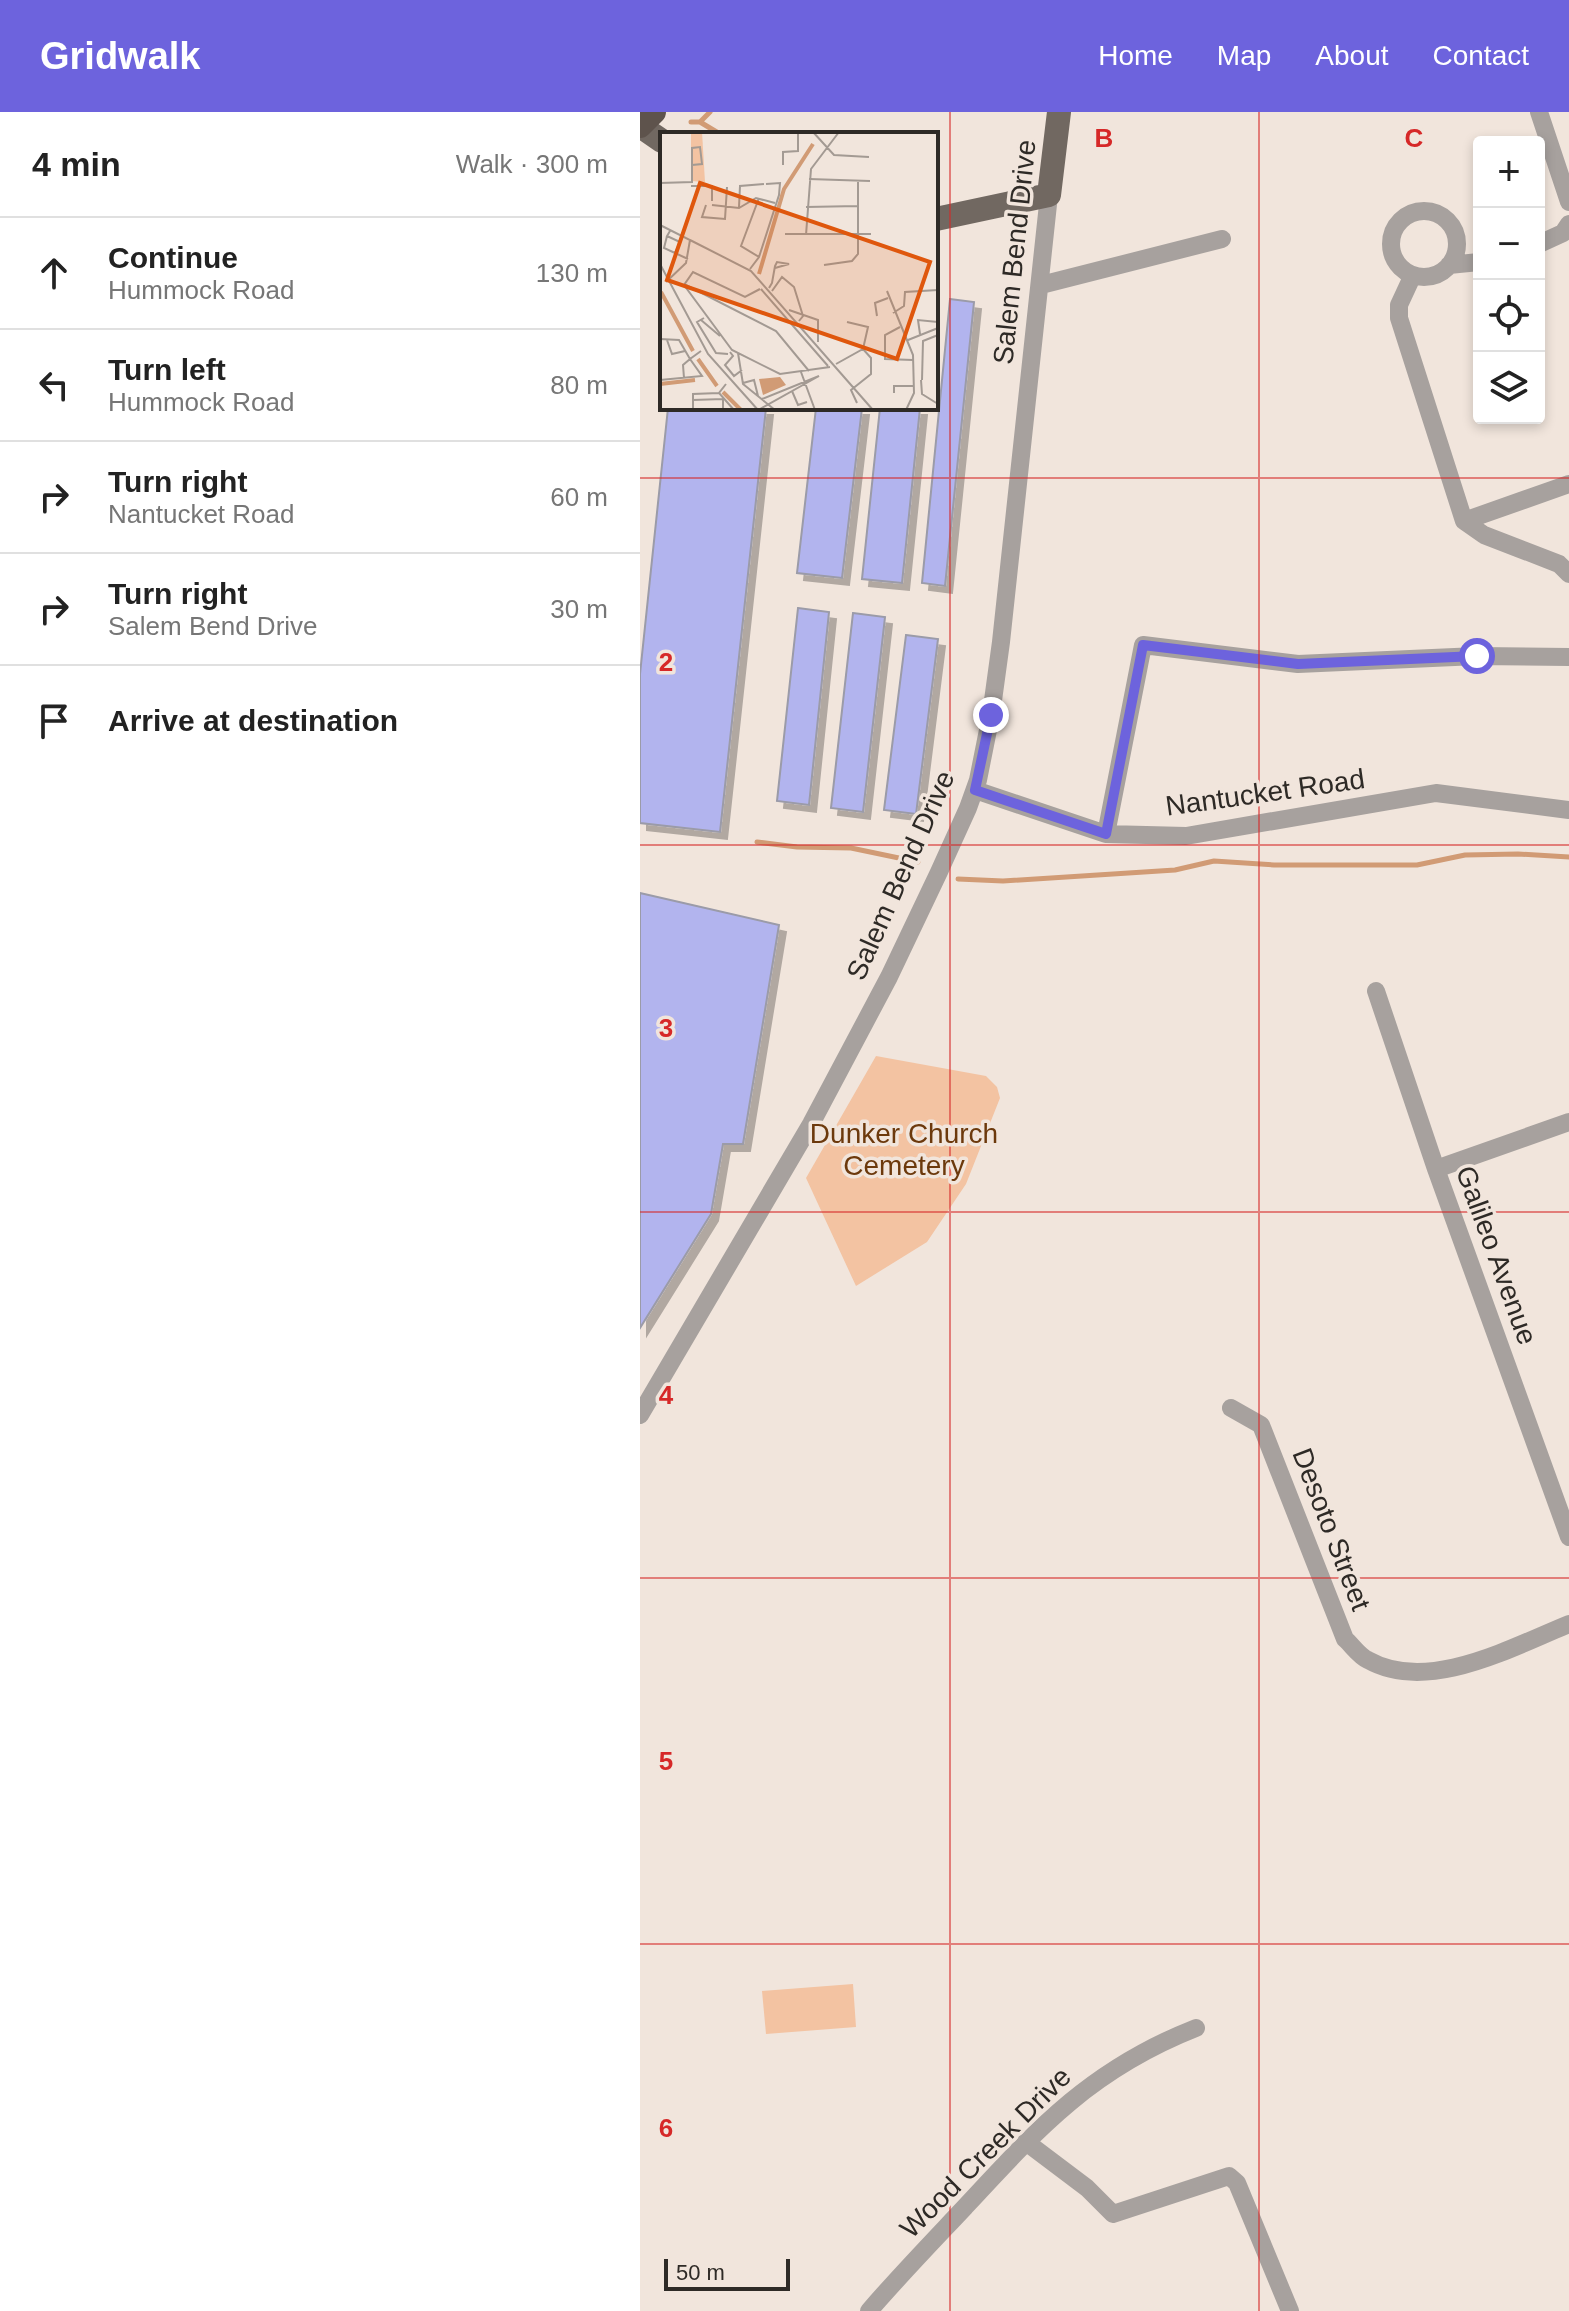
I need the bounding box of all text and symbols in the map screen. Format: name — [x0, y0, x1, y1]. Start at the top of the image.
text: Gridwalk — [40, 35, 201, 77]
text: Home — [1098, 40, 1173, 71]
text: Map — [1217, 40, 1271, 71]
text: About — [1315, 40, 1389, 71]
text: Contact — [1433, 40, 1529, 71]
text: B — [1095, 123, 1113, 153]
text: C — [1405, 123, 1424, 153]
inset map — [660, 132, 938, 410]
map controls — [1473, 136, 1545, 424]
button: + — [1473, 136, 1545, 208]
street label: Salem Bend Drive — [987, 138, 1042, 366]
text: 4 min — [32, 145, 121, 183]
text: Walk · 300 m — [456, 149, 608, 179]
button: − — [1473, 208, 1545, 280]
text: Continue — [108, 241, 238, 274]
icon: ahead — [32, 251, 76, 295]
text: 130 m — [536, 258, 608, 288]
text: Hummock Road — [108, 275, 294, 305]
button: locate — [1473, 280, 1545, 352]
button: layers — [1473, 352, 1545, 424]
text: Turn left — [108, 353, 226, 386]
icon: left — [32, 363, 76, 407]
text: 80 m — [550, 370, 608, 400]
text: Hummock Road — [108, 387, 294, 417]
text: Turn right — [108, 465, 247, 498]
icon: right — [32, 475, 76, 519]
text: 60 m — [550, 482, 608, 512]
text: Nantucket Road — [108, 499, 294, 529]
text: Turn right — [108, 577, 247, 610]
icon: right — [32, 587, 76, 631]
text: 30 m — [550, 594, 608, 624]
text: Salem Bend Drive — [108, 611, 318, 641]
route start — [1459, 638, 1495, 674]
text: 2 — [659, 647, 673, 677]
route end — [973, 697, 1009, 733]
icon: arrive — [32, 699, 76, 743]
text: Arrive at destination — [108, 704, 398, 737]
street label: Nantucket Road — [1163, 763, 1367, 822]
street label: Salem Bend Drive — [840, 766, 961, 985]
text: 3 — [659, 1013, 673, 1043]
park label: Dunker Church Cemetery — [810, 1118, 998, 1181]
street label: Galileo Avenue — [1450, 1162, 1543, 1349]
text: 4 — [659, 1380, 674, 1410]
street label: Desoto Street — [1286, 1444, 1377, 1615]
text: 5 — [659, 1746, 673, 1776]
street label: Wood Creek Drive — [894, 2061, 1077, 2244]
text: 6 — [659, 2113, 673, 2143]
scale bar — [664, 2255, 790, 2291]
text: 50 m — [676, 2260, 725, 2285]

